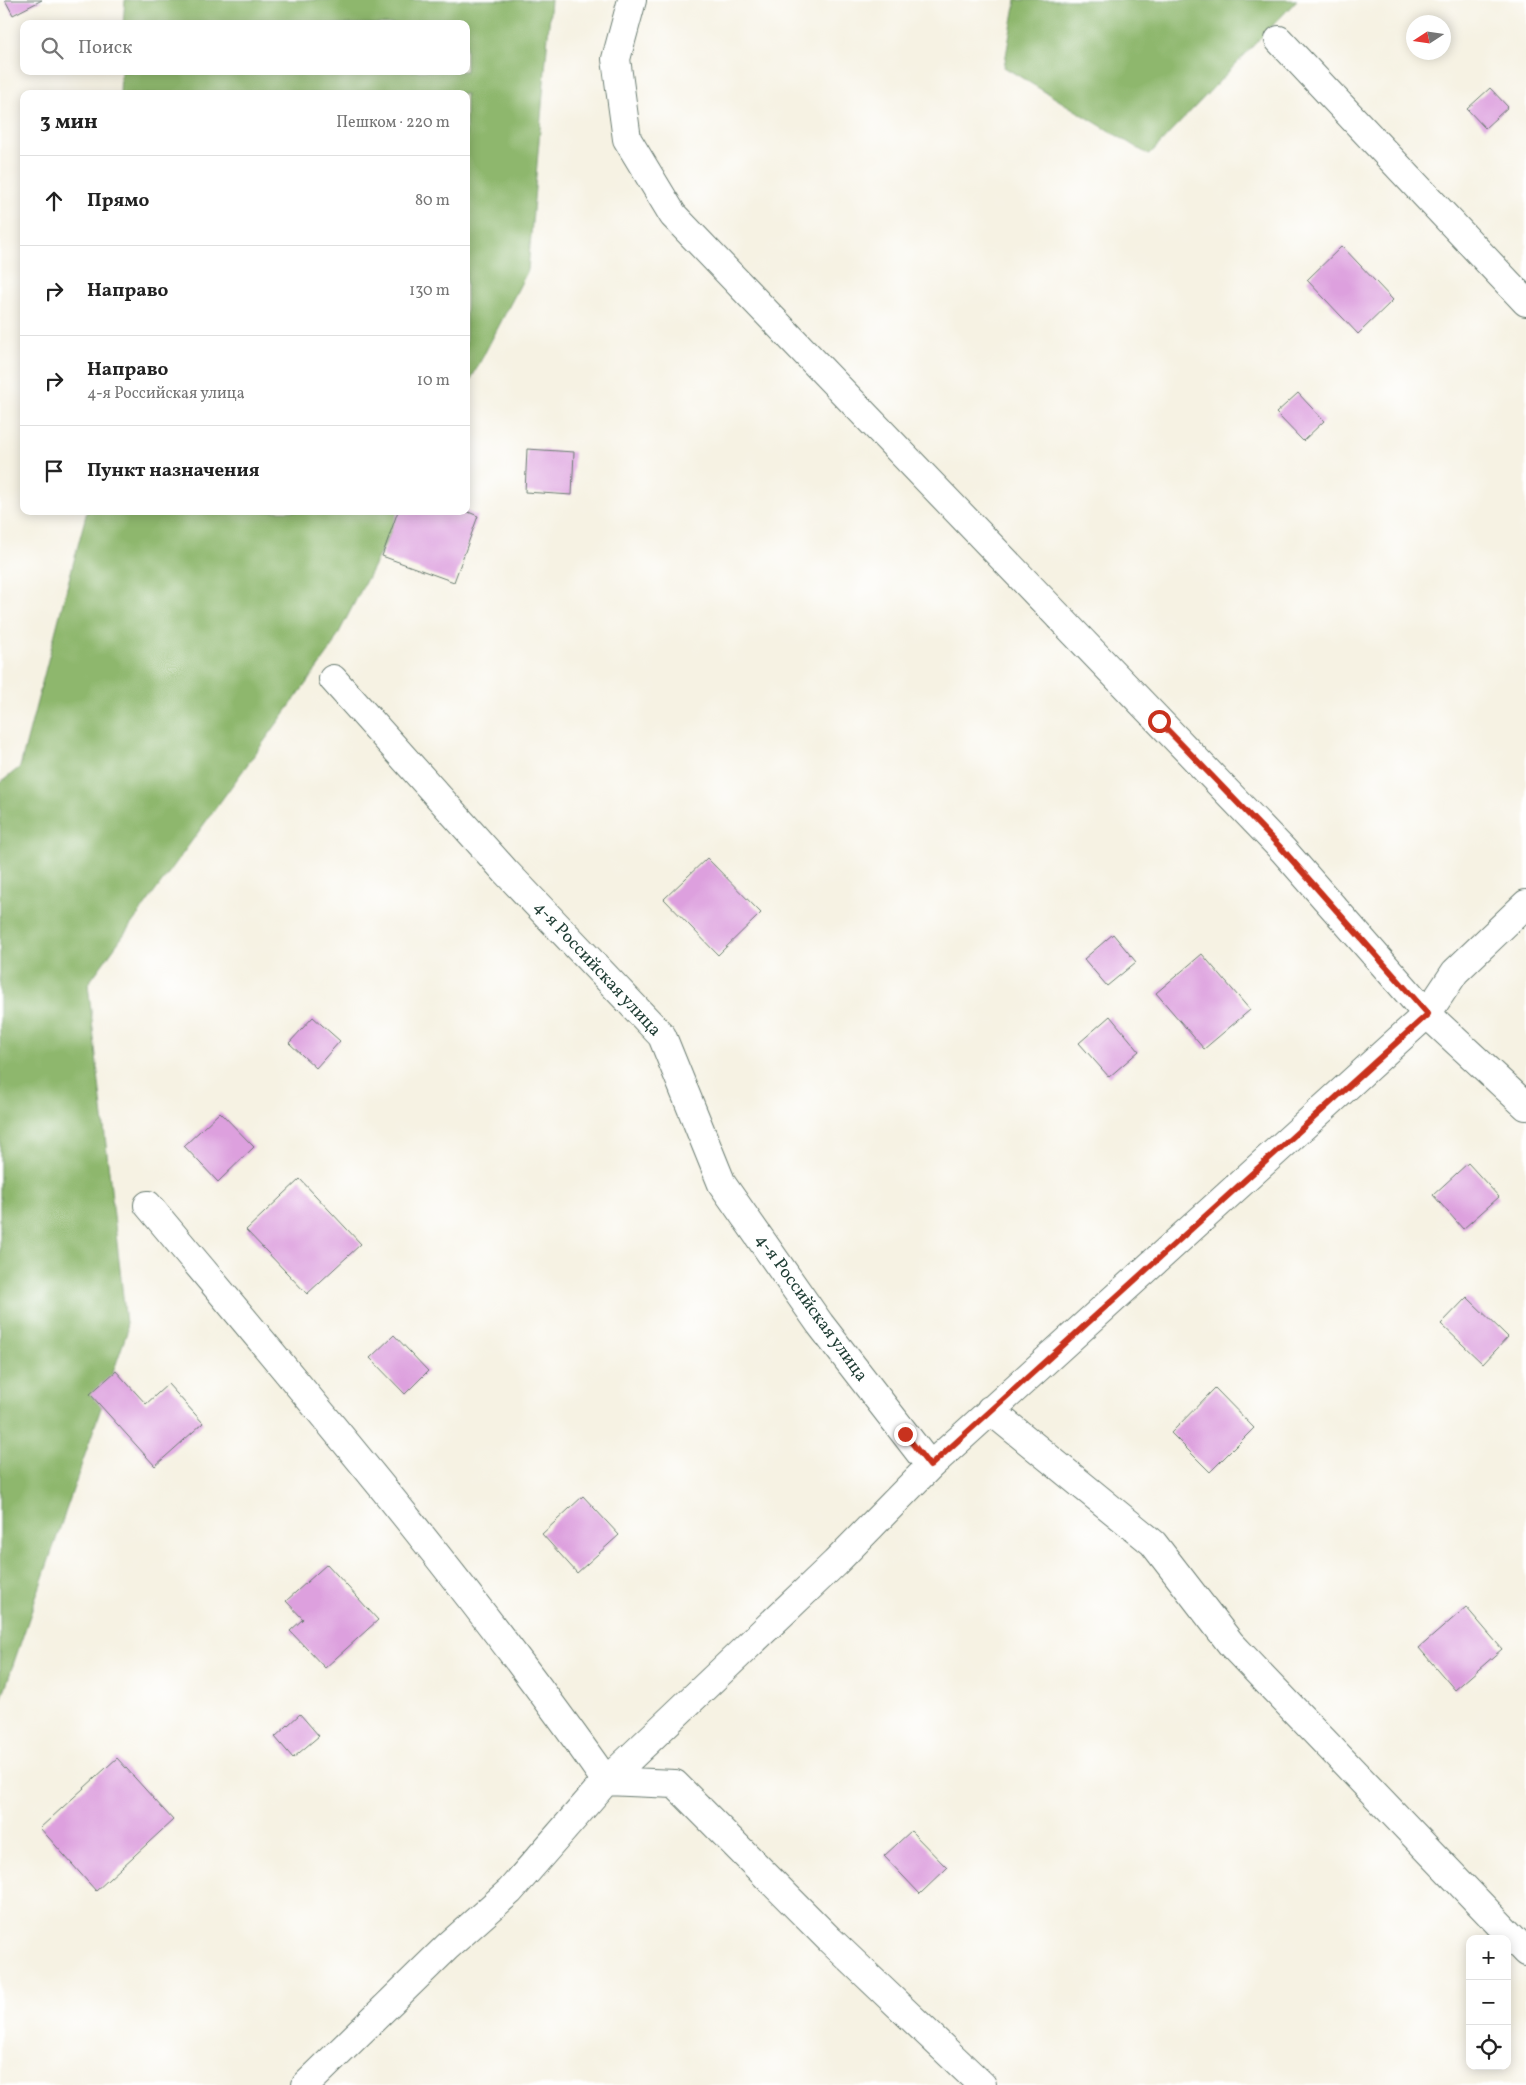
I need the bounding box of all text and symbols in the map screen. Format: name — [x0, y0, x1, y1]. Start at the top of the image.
north arrow — [1406, 15, 1451, 60]
search box — [20, 20, 470, 75]
icon: search — [38, 34, 66, 62]
text: Поиск — [78, 35, 132, 61]
text: 3 мин — [40, 108, 98, 137]
text: Пешком · 220 m — [336, 112, 450, 134]
icon: ahead — [40, 187, 68, 215]
text: Прямо — [87, 188, 149, 214]
text: 80 m — [415, 190, 450, 212]
icon: right — [40, 277, 68, 305]
text: Направо — [87, 278, 169, 304]
text: 130 m — [409, 280, 450, 302]
text: Направо — [87, 357, 169, 383]
icon: right — [40, 367, 68, 395]
text: 10 m — [417, 370, 450, 392]
text: 4-я Российская улица — [87, 383, 245, 405]
icon: arrive — [40, 457, 68, 485]
text: Пункт назначения — [87, 458, 260, 484]
route start — [1148, 710, 1171, 733]
street label: 4-я Российская улица — [527, 896, 667, 1042]
street label: 4-я Российская улица — [749, 1229, 873, 1387]
route end — [894, 1423, 917, 1446]
map controls — [1466, 1935, 1511, 2070]
button: + — [1466, 1935, 1511, 1980]
button: − — [1466, 1980, 1511, 2025]
button: locate — [1466, 2025, 1511, 2070]

